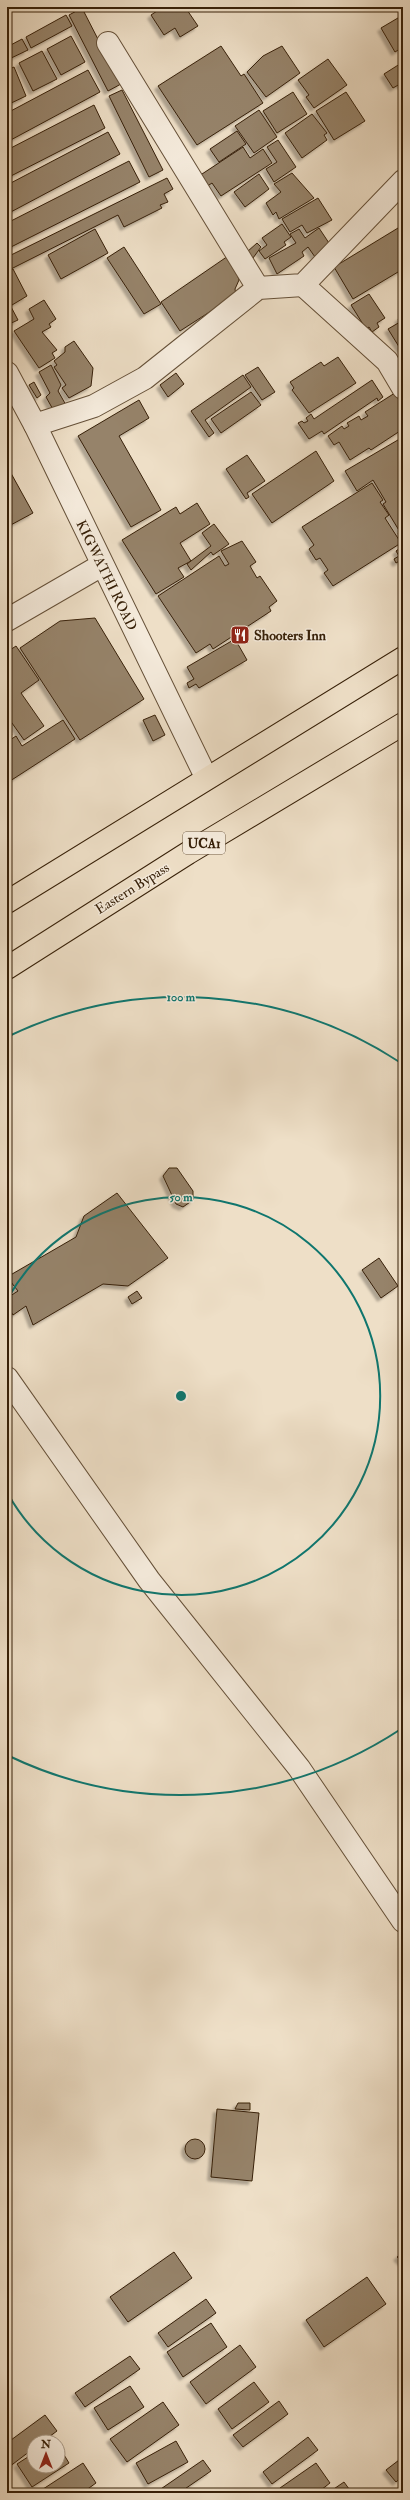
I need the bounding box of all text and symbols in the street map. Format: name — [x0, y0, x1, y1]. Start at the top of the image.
street label: KIGWATHI ROAD — [72, 517, 141, 633]
restaurant icon: Shooters Inn — [229, 624, 251, 646]
place label: Shooters Inn — [254, 627, 327, 644]
road number: UCA1 — [183, 832, 225, 854]
street label: Eastern Bypass — [92, 859, 173, 919]
text: 100 m — [167, 990, 196, 1005]
text: 50 m — [169, 1190, 193, 1205]
centre of rings — [174, 1389, 188, 1403]
north arrow — [26, 2434, 66, 2474]
text: N — [40, 2438, 52, 2451]

